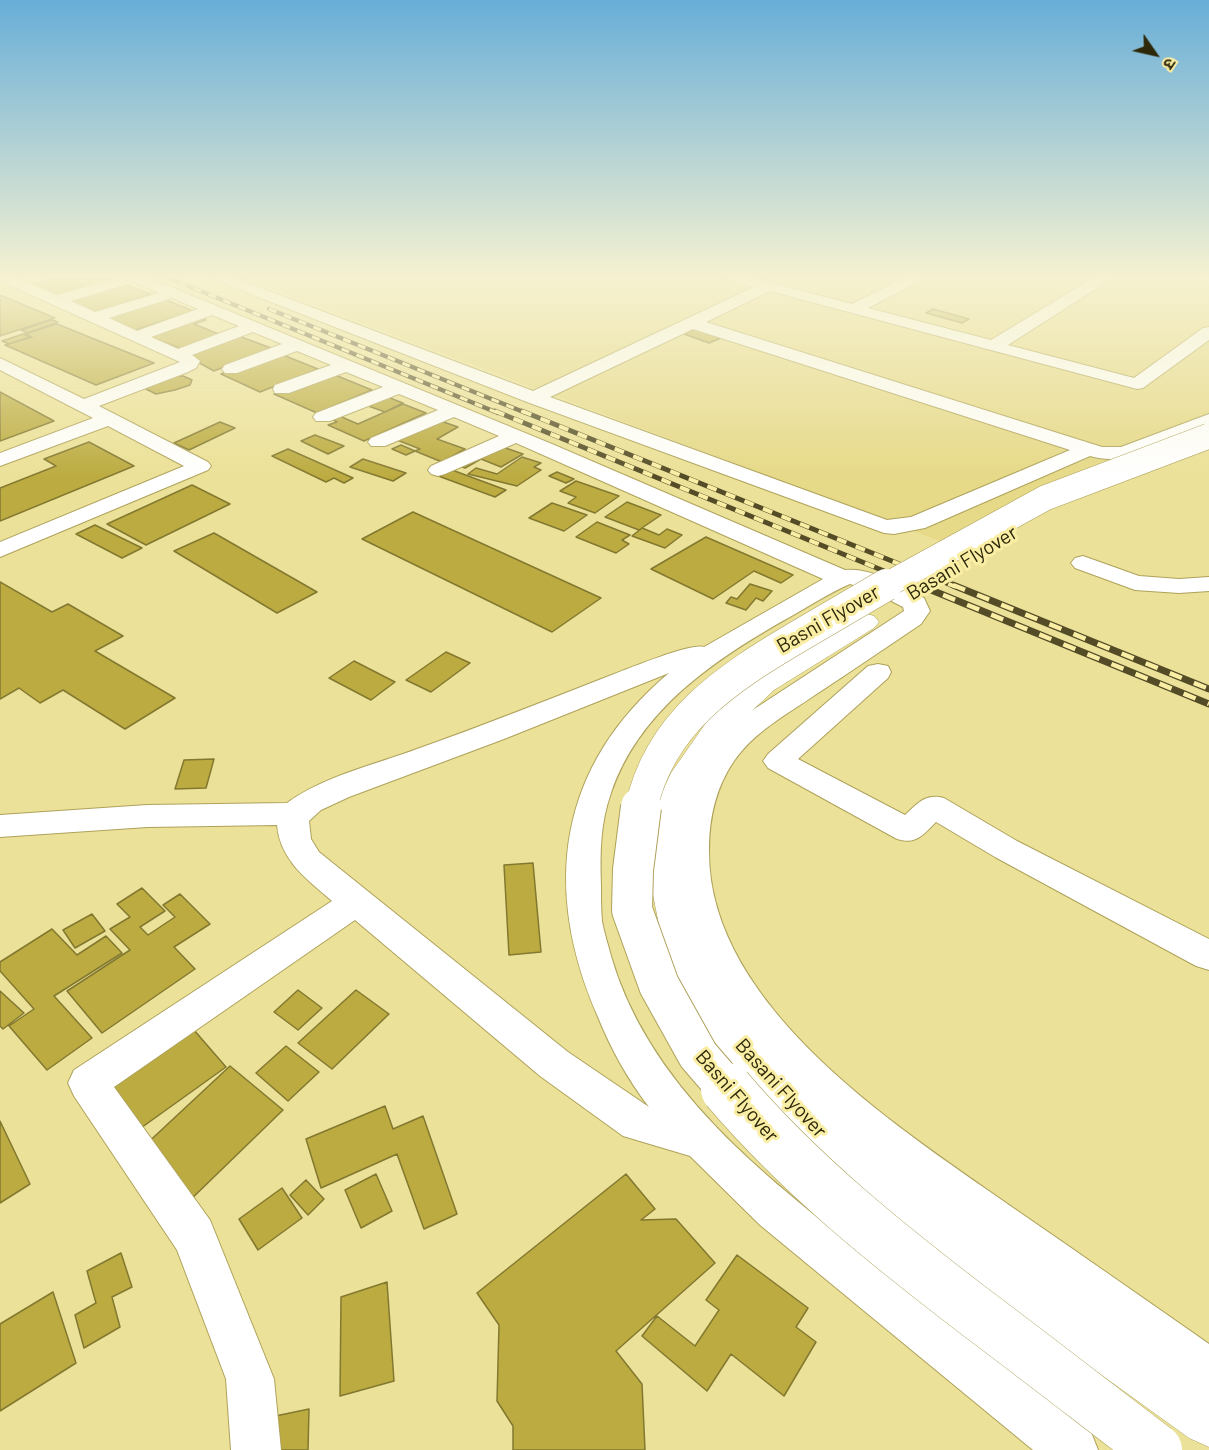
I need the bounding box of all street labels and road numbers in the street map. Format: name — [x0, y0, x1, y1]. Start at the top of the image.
street label: Basani Flyover — [902, 521, 1022, 605]
street label: Basni Flyover — [772, 580, 884, 658]
street label: Basani Flyover — [730, 1034, 832, 1142]
street label: Basni Flyover — [690, 1045, 784, 1147]

